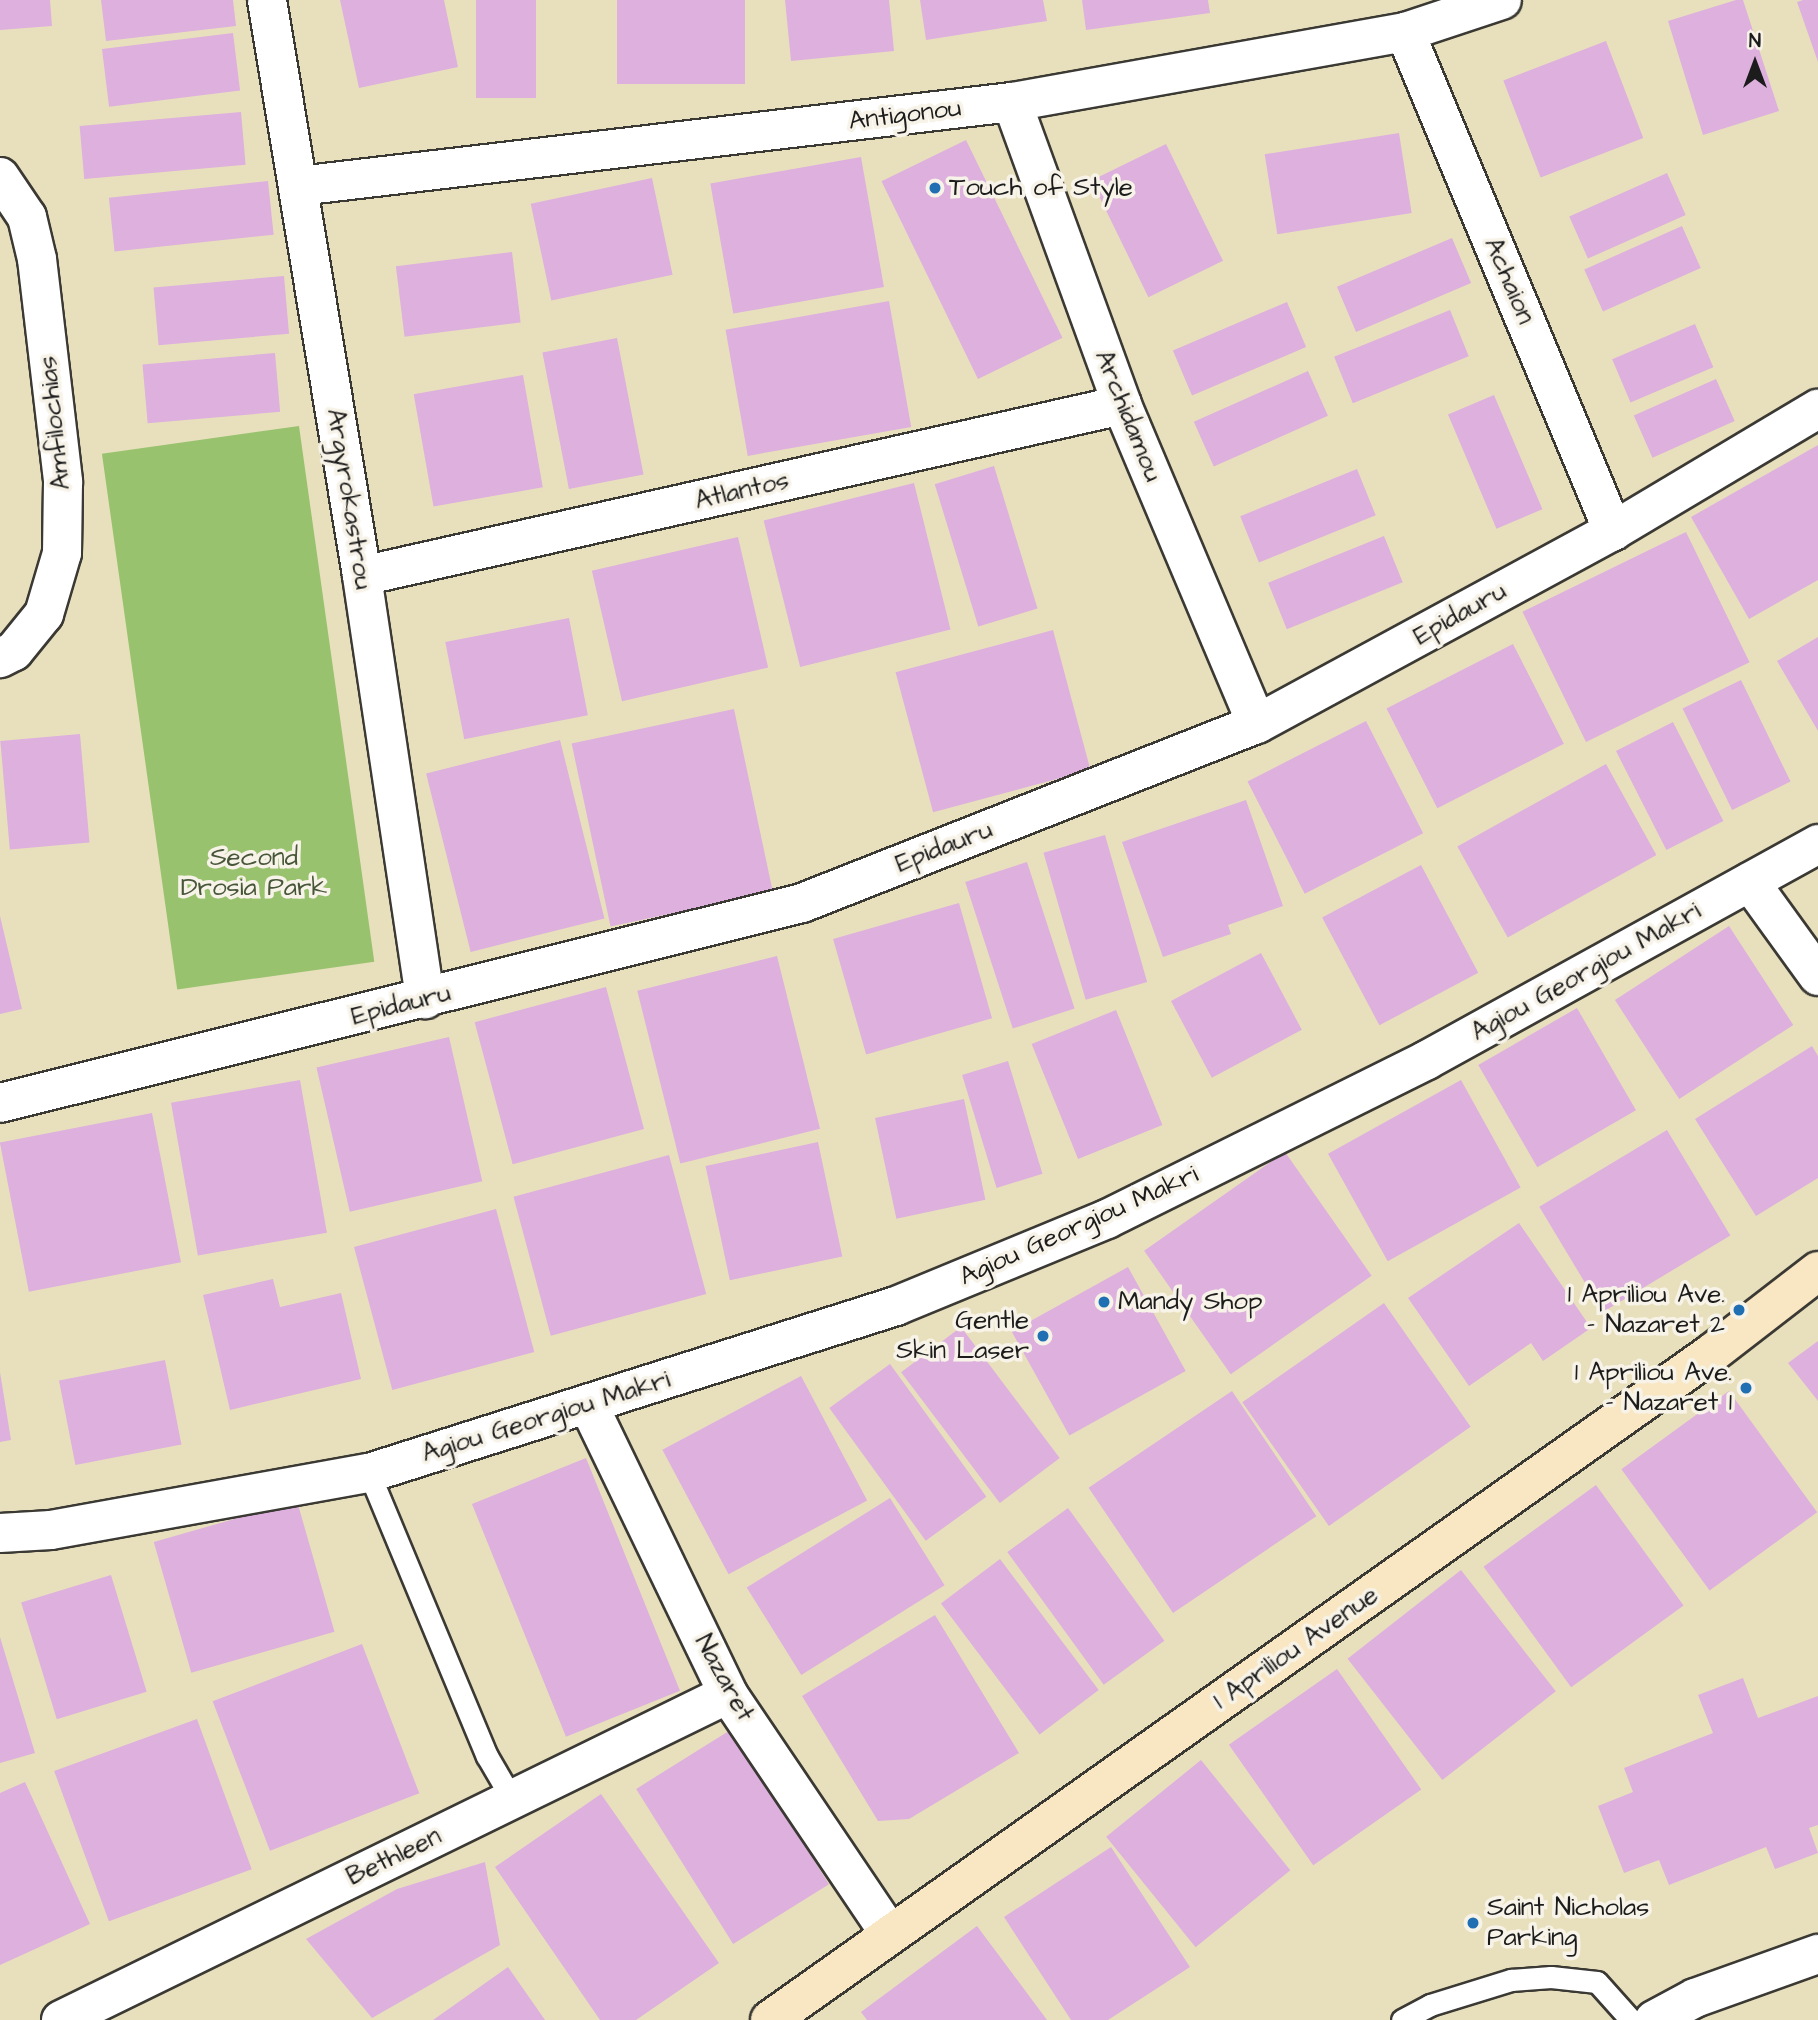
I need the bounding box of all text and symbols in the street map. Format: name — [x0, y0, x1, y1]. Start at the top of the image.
north arrow — [1720, 28, 1790, 98]
text: N — [1749, 28, 1761, 55]
street label: Antigonou — [847, 93, 963, 137]
place label: Touch of Style — [949, 172, 1133, 204]
marker: Touch of Style — [927, 180, 943, 196]
street label: Achaion — [1477, 233, 1541, 329]
street label: Archidamou — [1088, 346, 1168, 486]
street label: Amfilochias — [32, 354, 78, 492]
street label: Argyrokastrou — [319, 406, 379, 592]
street label: Atlantos — [692, 465, 792, 517]
street label: Epidauru — [1408, 576, 1512, 652]
street label: Epidauru — [891, 814, 997, 880]
park label: Second Drosia Park — [181, 842, 327, 903]
street label: Agiou Georgiou Makri — [1466, 896, 1706, 1048]
street label: Epidauru — [348, 978, 454, 1032]
street label: Agiou Georgiou Makri — [955, 1159, 1203, 1293]
place label: 1 Apriliou Ave. - Nazaret 2 — [1568, 1279, 1725, 1340]
place label: Mandy Shop — [1118, 1286, 1262, 1318]
marker: Mandy Shop — [1096, 1294, 1112, 1310]
marker: 1 Apriliou Ave. - Nazaret 2 — [1731, 1302, 1747, 1318]
place label: Gentle Skin Laser — [896, 1305, 1029, 1366]
marker: Gentle Skin Laser — [1035, 1328, 1051, 1344]
place label: 1 Apriliou Ave. - Nazaret 1 — [1575, 1357, 1732, 1418]
street label: Agiou Georgiou Makri — [418, 1364, 674, 1470]
marker: 1 Apriliou Ave. - Nazaret 1 — [1738, 1380, 1754, 1396]
street label: 1 Apriliou Avenue — [1208, 1580, 1384, 1716]
street label: Nazaret — [687, 1629, 761, 1727]
street label: Bethleen — [342, 1821, 446, 1893]
place label: Saint Nicholas Parking — [1487, 1892, 1649, 1954]
marker: Saint Nicholas Parking — [1465, 1915, 1481, 1931]

